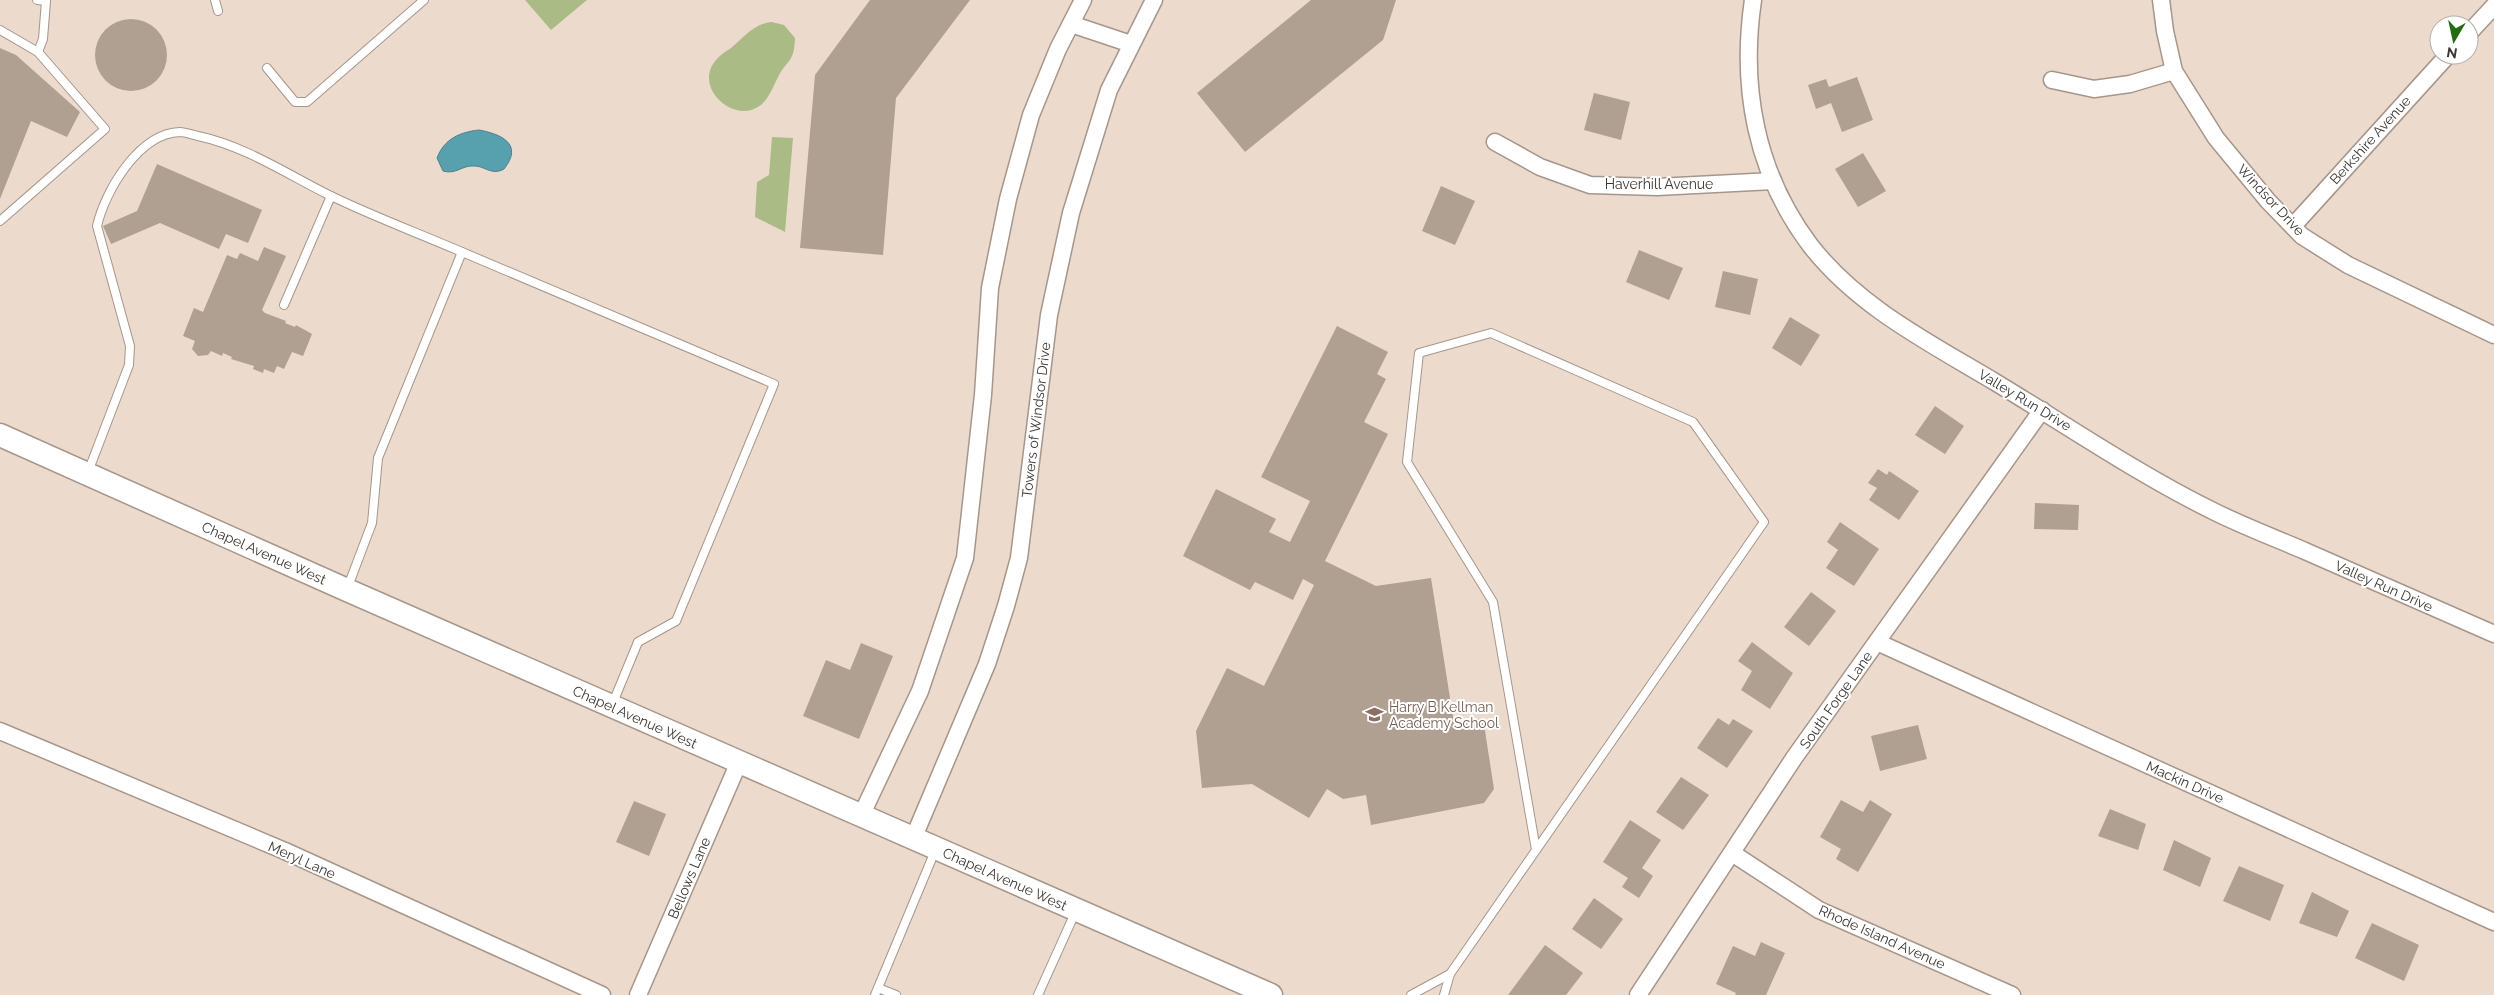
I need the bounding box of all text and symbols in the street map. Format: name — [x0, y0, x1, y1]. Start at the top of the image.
north arrow — [2429, 15, 2479, 65]
text: N — [2445, 44, 2458, 62]
street label: Berkshire Avenue — [2326, 93, 2414, 187]
street label: Windsor Drive — [2234, 161, 2308, 239]
street label: Haverhill Avenue — [1605, 176, 1713, 192]
street label: Towers of Windsor Drive — [1019, 341, 1053, 499]
street label: Valley Run Drive — [1976, 366, 2074, 434]
street label: Chapel Avenue West — [199, 518, 329, 588]
street label: Valley Run Drive — [2333, 557, 2435, 615]
street label: South Forge Lane — [1796, 648, 1876, 752]
street label: Chapel Avenue West — [570, 682, 700, 752]
place label: Harry B Kellman Academy School — [1389, 699, 1499, 731]
school or university icon: Harry B Kellman Academy School — [1365, 705, 1385, 725]
street label: Mackin Drive — [2144, 758, 2226, 806]
street label: Bellows Lane — [665, 835, 713, 921]
street label: Meryl Lane — [266, 838, 338, 882]
street label: Chapel Avenue West — [940, 844, 1070, 914]
street label: Rhode Island Avenue — [1816, 902, 1948, 972]

